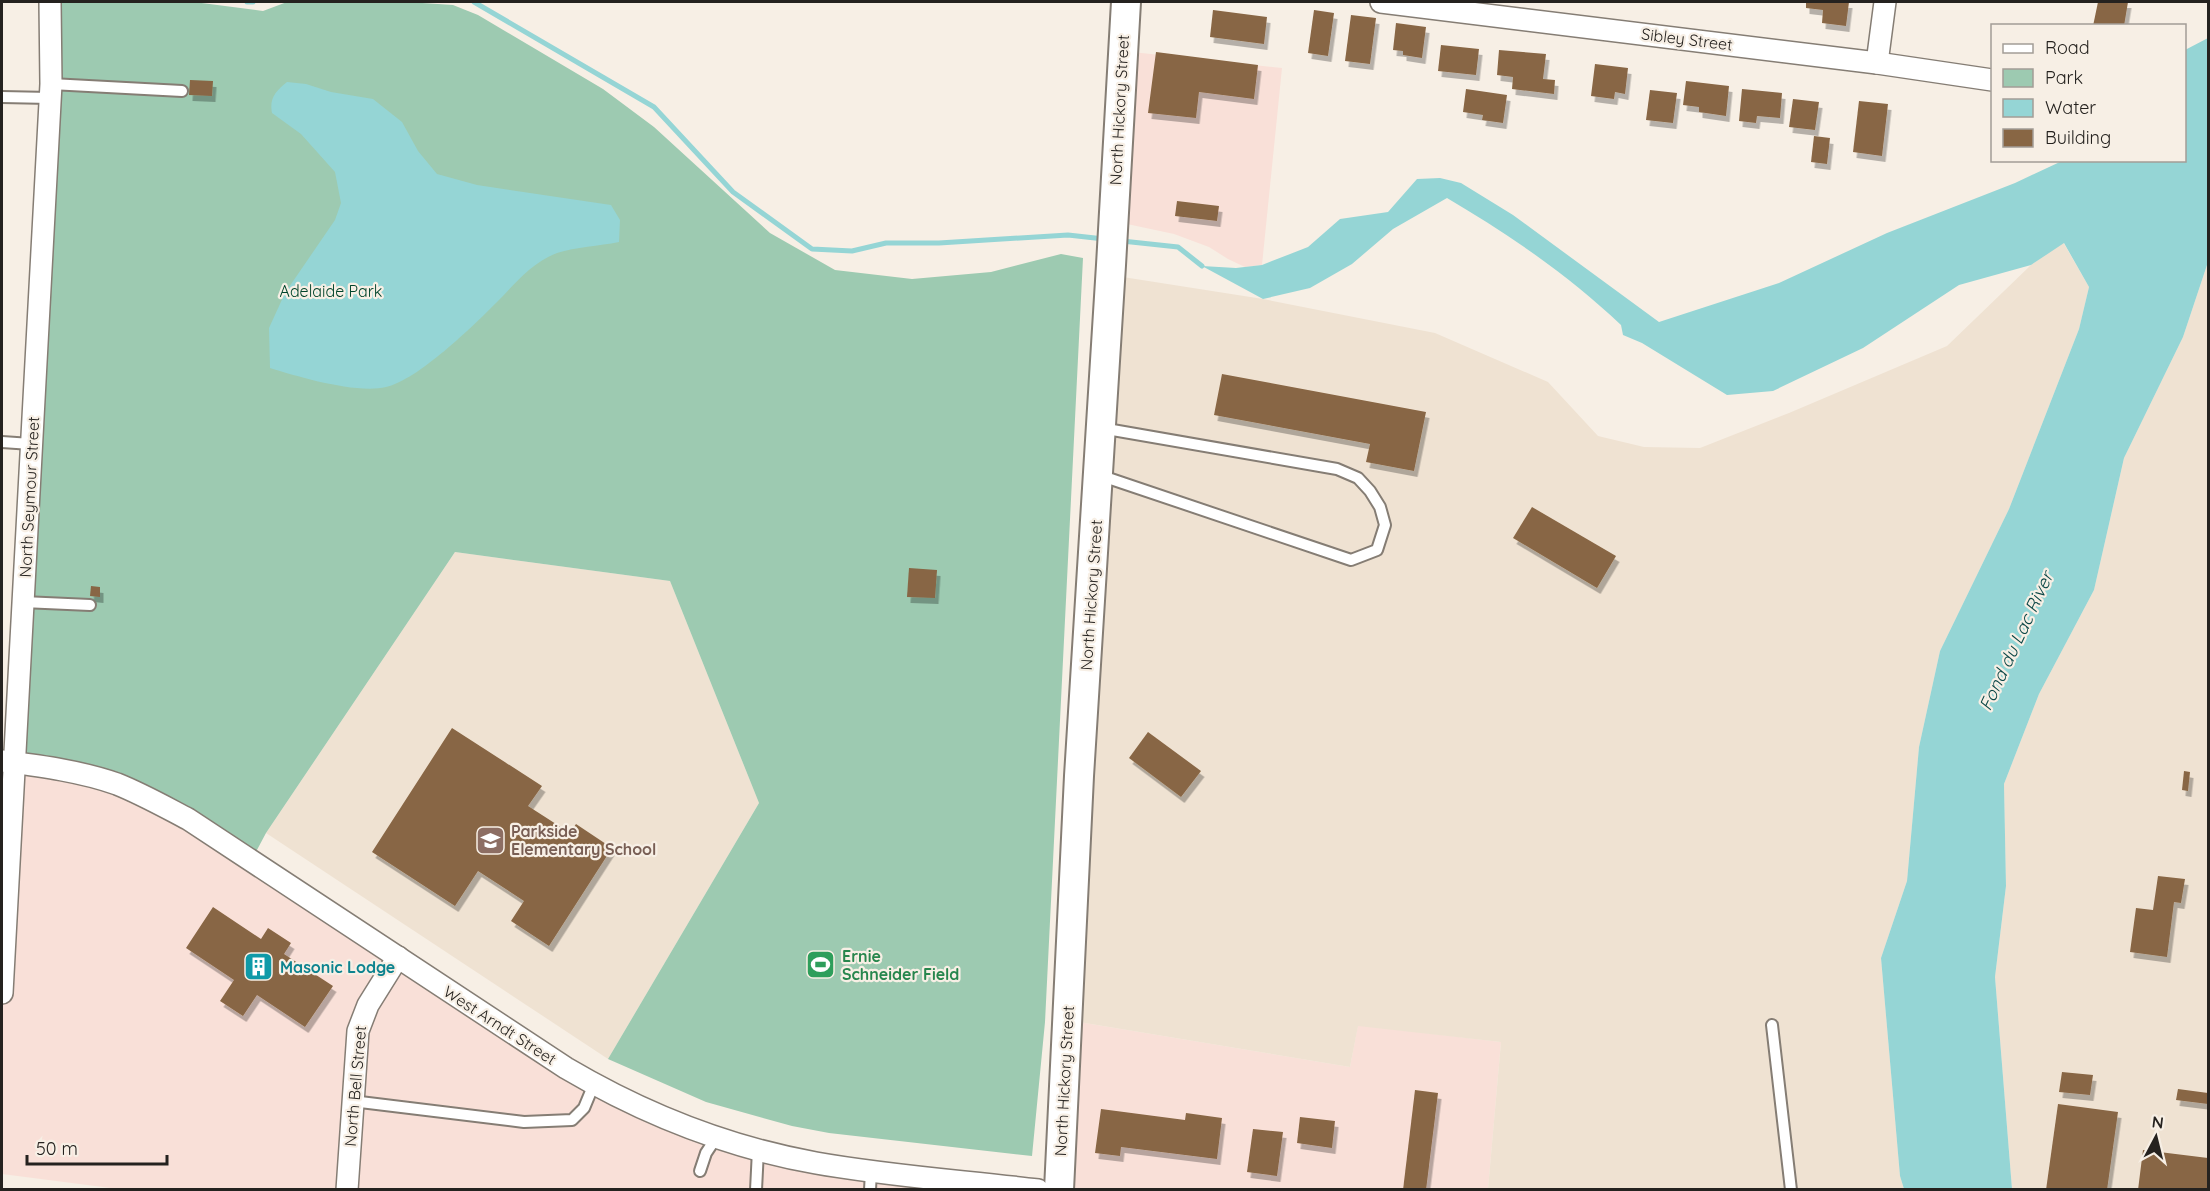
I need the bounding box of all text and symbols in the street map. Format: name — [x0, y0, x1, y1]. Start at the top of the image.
street label: Sibley Street — [1640, 23, 1734, 55]
legend — [1991, 24, 2186, 162]
street label: North Hickory Street — [1105, 34, 1133, 186]
text: Road — [2045, 36, 2090, 59]
text: Park — [2045, 66, 2083, 89]
text: Water — [2045, 96, 2096, 119]
text: Building — [2045, 126, 2111, 149]
park label: Adelaide Park — [280, 281, 382, 301]
street label: North Seymour Street — [15, 416, 43, 578]
street label: North Hickory Street — [1076, 519, 1106, 671]
water label: Fond du Lac River — [1974, 566, 2059, 714]
place label: Parkside Elementary School — [511, 821, 656, 859]
school or university icon: Parkside Elementary School — [474, 824, 506, 856]
place label: Ernie Schneider Field — [842, 946, 959, 984]
sports icon: Ernie Schneider Field — [805, 949, 837, 981]
building icon: Masonic Lodge — [243, 951, 275, 983]
place label: Masonic Lodge — [280, 957, 395, 977]
street label: West Arndt Street — [440, 981, 560, 1069]
street label: North Hickory Street — [1050, 1005, 1078, 1157]
street label: North Bell Street — [340, 1025, 370, 1147]
north arrow — [2126, 1107, 2186, 1167]
text: N — [2151, 1111, 2165, 1133]
scale bar — [27, 1128, 166, 1166]
text: 50 m — [36, 1137, 78, 1160]

